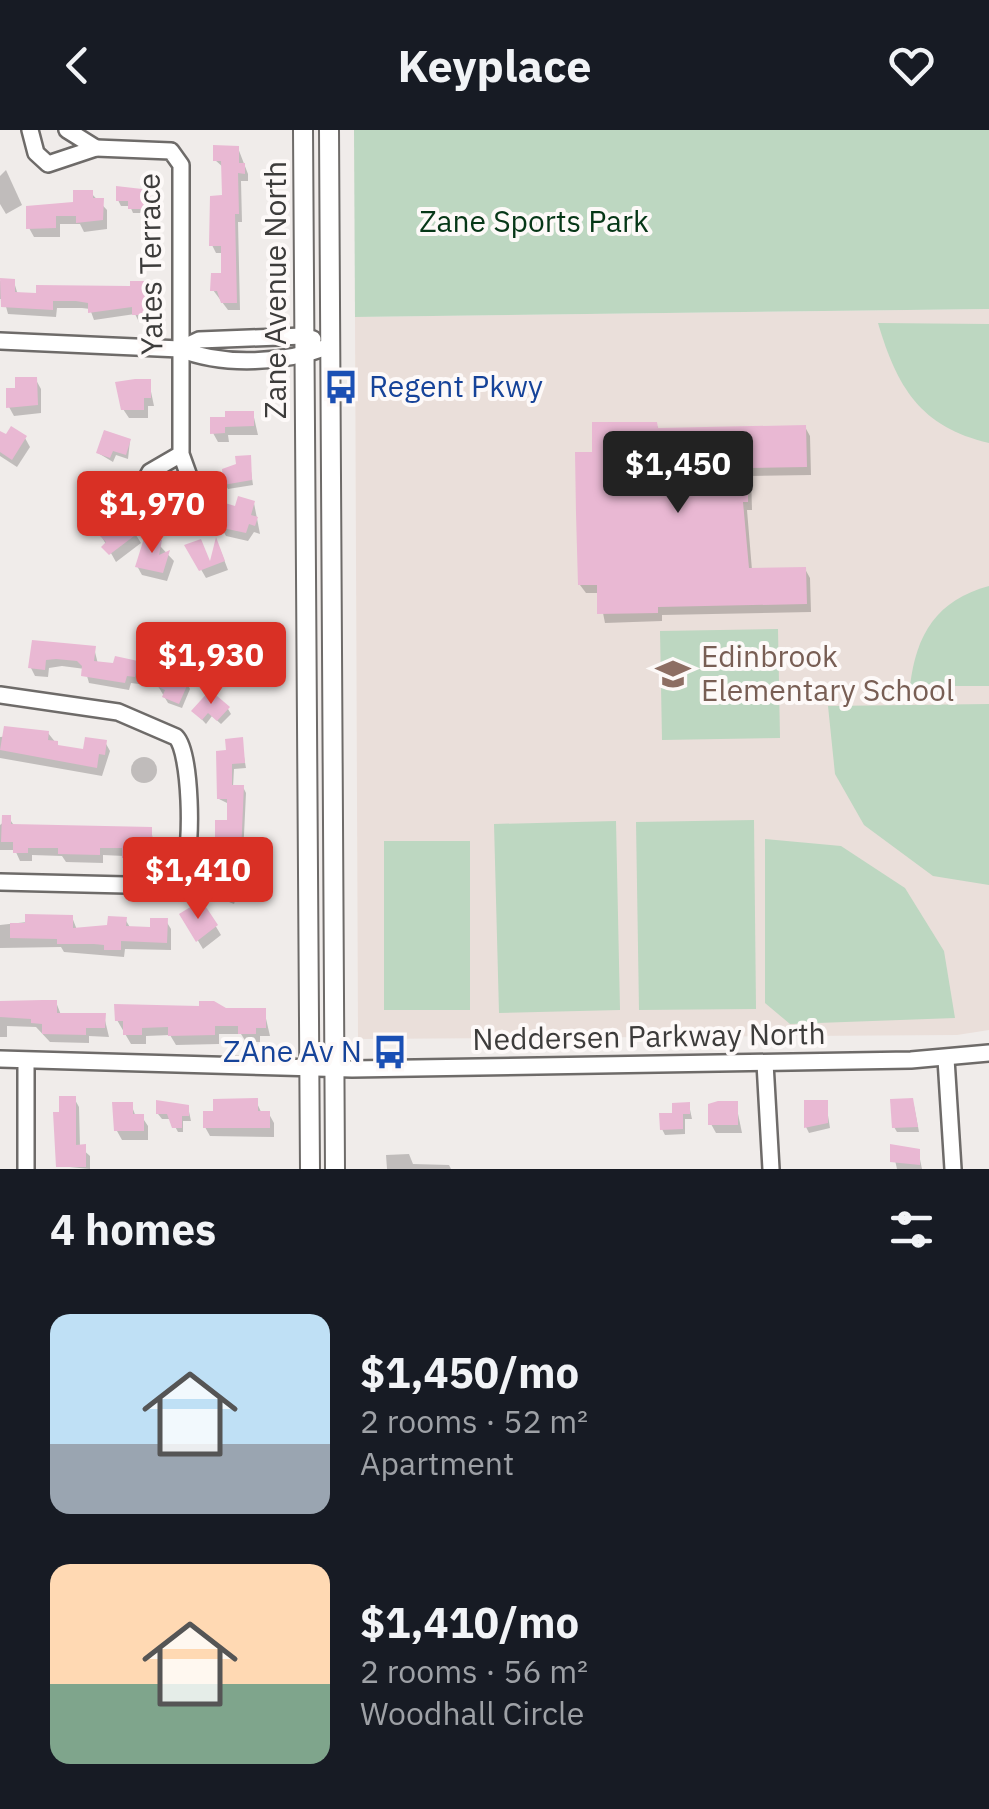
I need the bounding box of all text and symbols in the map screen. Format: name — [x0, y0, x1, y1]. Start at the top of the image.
text: Keyplace — [397, 36, 592, 94]
icon: back — [50, 38, 105, 93]
icon: heart — [884, 38, 939, 93]
street label: Zane Avenue North — [255, 161, 294, 419]
street label: Yates Terrace — [128, 173, 171, 355]
park label: Zane Sports Park — [419, 201, 649, 240]
place label: Regent Pkwy — [369, 366, 543, 405]
bus stop icon: Regent Pkwy — [322, 368, 360, 406]
pin: $1,450 — [597, 431, 759, 516]
text: $1,450 — [625, 442, 731, 484]
pin: $1,970 — [71, 471, 233, 556]
text: $1,970 — [99, 482, 205, 524]
pin: $1,930 — [130, 622, 292, 707]
text: $1,930 — [158, 633, 264, 675]
place label: Edinbrook Elementary School — [701, 636, 954, 709]
school or university icon: Edinbrook Elementary School — [654, 655, 692, 693]
pin: $1,410 — [117, 837, 279, 922]
text: $1,410 — [145, 848, 251, 890]
street label: Neddersen Parkway North — [472, 1013, 826, 1058]
place label: ZAne Av N — [223, 1031, 362, 1070]
bus stop icon: ZAne Av N — [371, 1033, 409, 1071]
text: 4 homes — [50, 1202, 216, 1257]
icon: filters — [884, 1202, 939, 1257]
text: $1,450/mo — [360, 1345, 579, 1400]
icon: home — [130, 1354, 250, 1474]
text: 2 rooms · 52 m² — [360, 1400, 588, 1442]
text: Apartment — [360, 1442, 514, 1484]
text: $1,410/mo — [360, 1595, 579, 1650]
icon: home — [130, 1604, 250, 1724]
text: 2 rooms · 56 m² — [360, 1650, 588, 1692]
text: Woodhall Circle — [360, 1692, 584, 1734]

